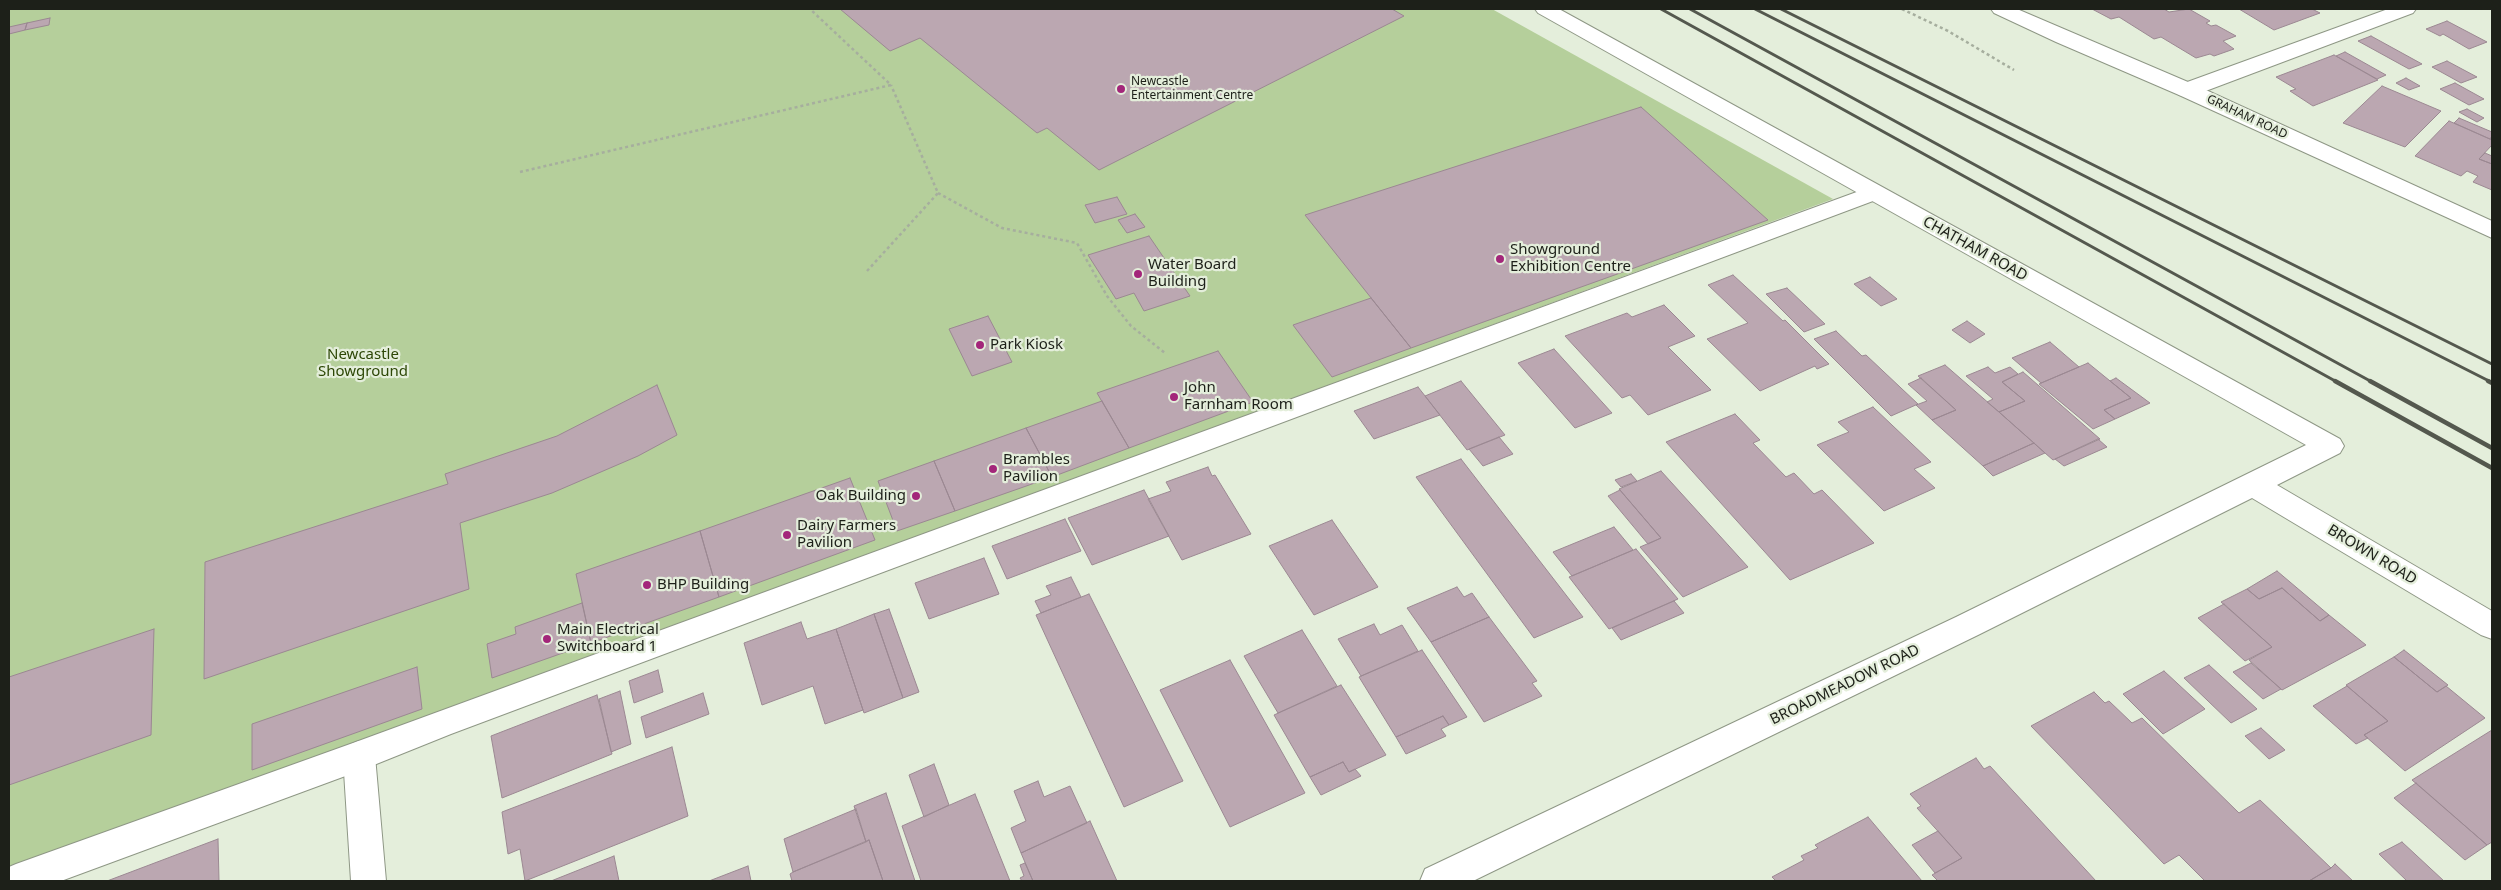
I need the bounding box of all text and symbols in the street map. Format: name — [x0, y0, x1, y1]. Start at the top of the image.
place label: Newcastle Entertainment Centre — [1131, 75, 1253, 103]
marker: Newcastle Entertainment Centre — [1115, 83, 1127, 95]
street label: GRAHAM ROAD — [2204, 92, 2290, 142]
street label: CHATHAM ROAD — [1919, 213, 2031, 285]
place label: Showground Exhibition Centre — [1510, 241, 1631, 276]
marker: Showground Exhibition Centre — [1494, 253, 1506, 265]
place label: Water Board Building — [1148, 256, 1236, 291]
marker: Water Board Building — [1132, 268, 1144, 280]
place label: Park Kiosk — [990, 336, 1063, 354]
marker: Park Kiosk — [974, 339, 986, 351]
park label: Newcastle Showground — [318, 346, 408, 381]
place label: John Farnham Room — [1184, 379, 1293, 414]
marker: John Farnham Room — [1168, 391, 1180, 403]
place label: Brambles Pavilion — [1003, 451, 1070, 486]
marker: Brambles Pavilion — [987, 463, 999, 475]
place label: Oak Building — [816, 487, 906, 505]
marker: Oak Building — [910, 490, 922, 502]
place label: Dairy Farmers Pavilion — [797, 517, 896, 552]
street label: BROWN ROAD — [2324, 521, 2420, 589]
marker: Dairy Farmers Pavilion — [781, 529, 793, 541]
place label: BHP Building — [657, 576, 749, 594]
marker: BHP Building — [641, 579, 653, 591]
place label: Main Electrical Switchboard 1 — [557, 621, 659, 656]
marker: Main Electrical Switchboard 1 — [541, 633, 553, 645]
street label: BROADMEADOW ROAD — [1767, 641, 1923, 729]

